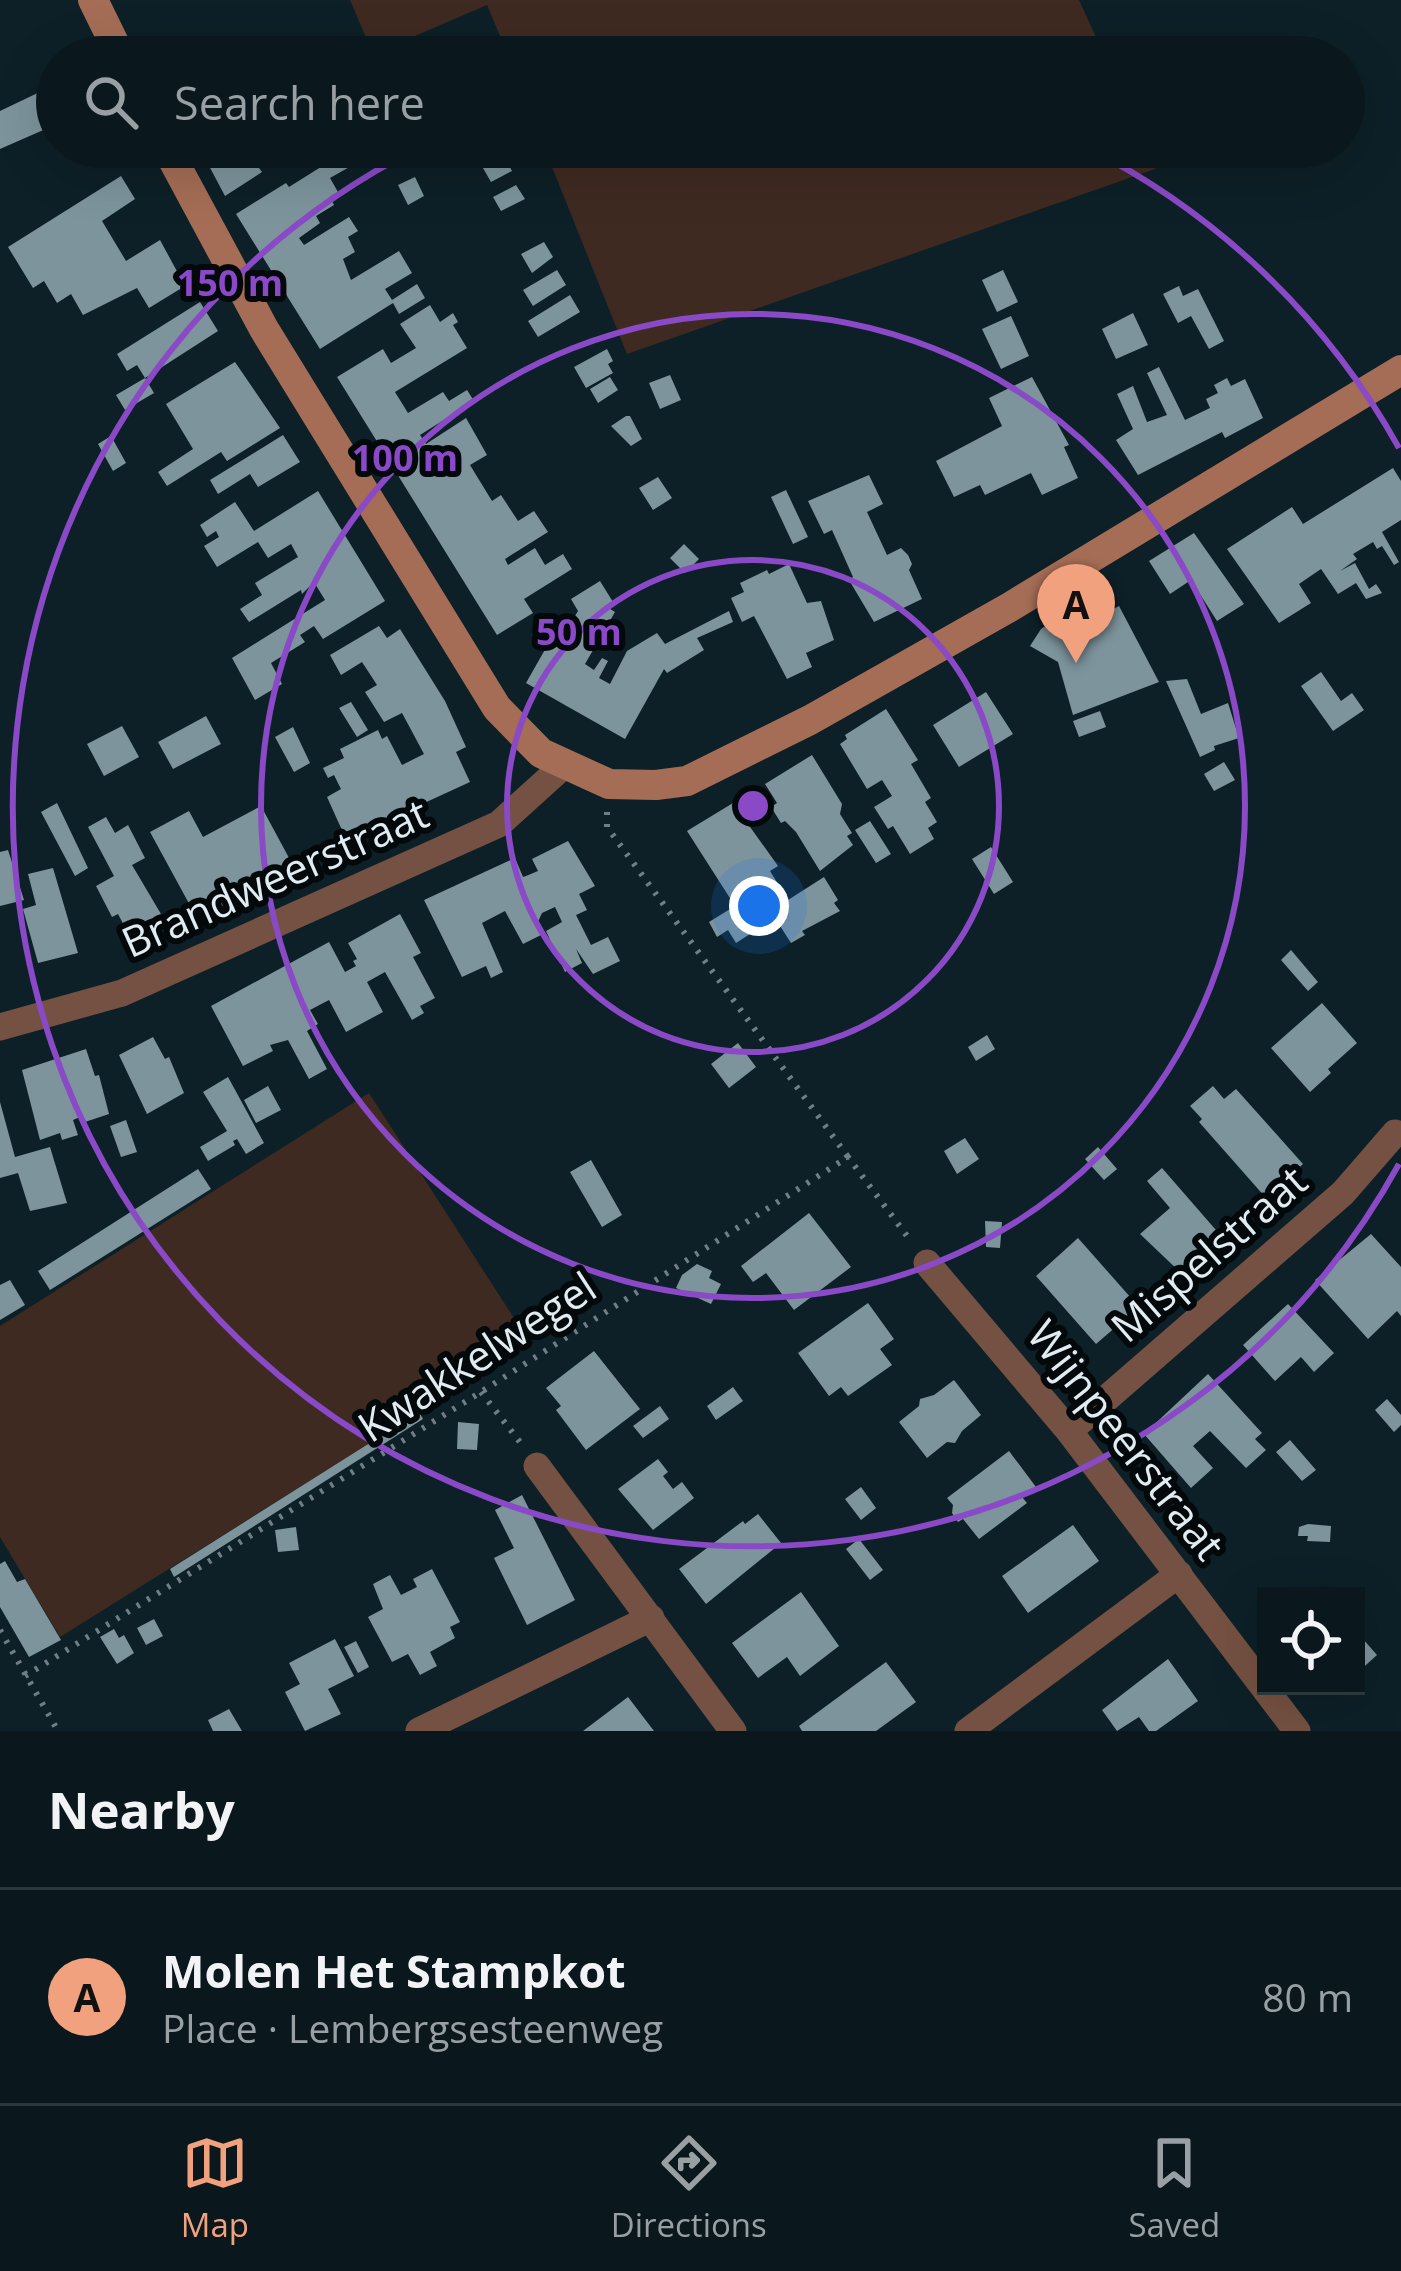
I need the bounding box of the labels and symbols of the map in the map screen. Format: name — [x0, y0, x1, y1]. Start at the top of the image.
text: 150 m — [177, 258, 283, 307]
text: 100 m — [352, 433, 458, 482]
pin: A — [1037, 564, 1115, 663]
text: 50 m — [536, 607, 622, 656]
street label: Brandweerstraat — [112, 784, 437, 970]
centre of rings — [732, 785, 774, 827]
your location — [729, 876, 789, 936]
street label: Mispelstraat — [1098, 1152, 1318, 1354]
street label: Kwakkelwegel — [346, 1257, 606, 1454]
street label: Wijnpeerstraat — [1016, 1307, 1239, 1571]

